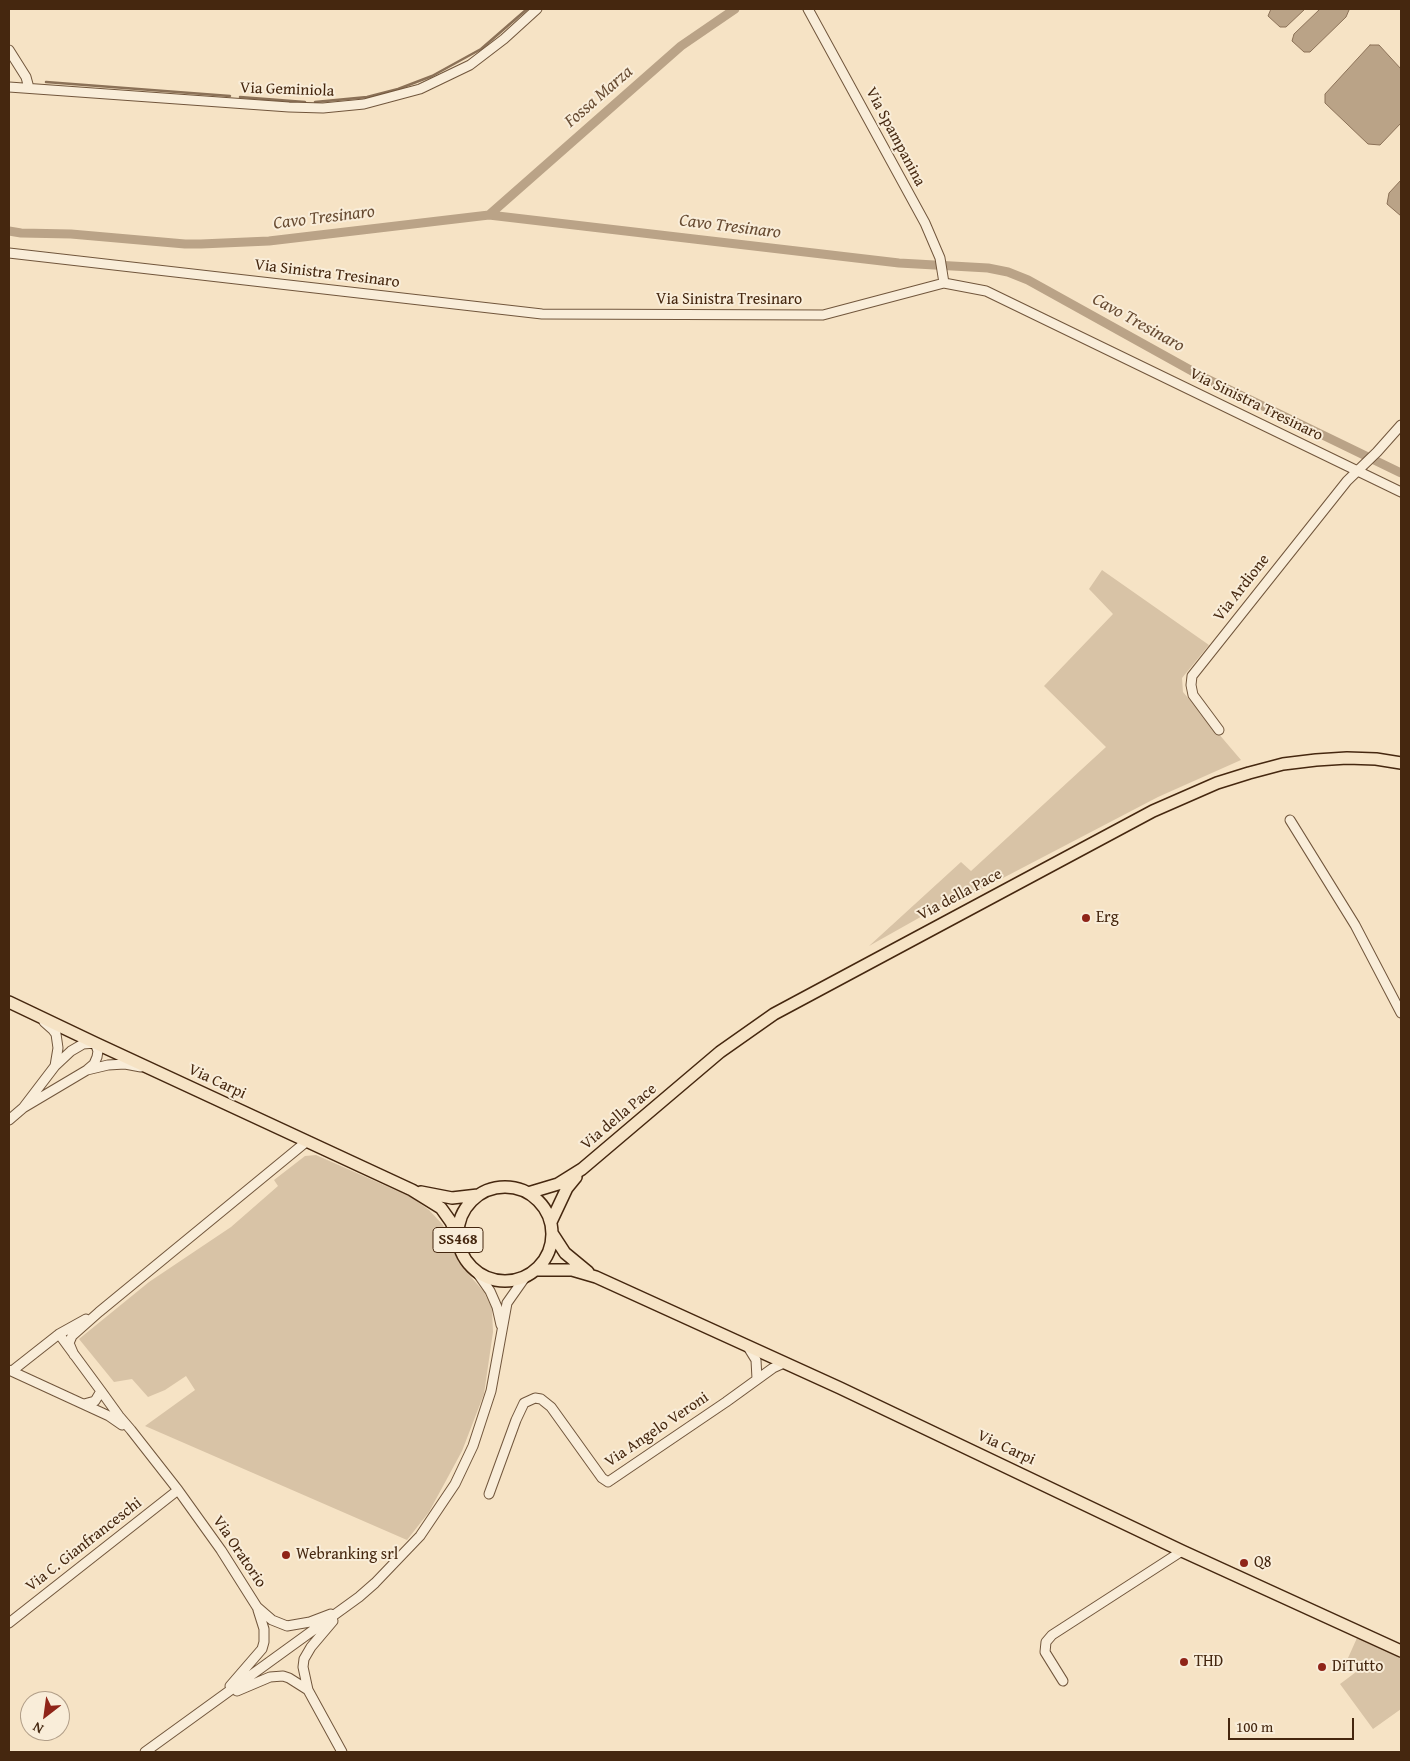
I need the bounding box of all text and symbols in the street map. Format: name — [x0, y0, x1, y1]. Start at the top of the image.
water label: Fossa Marza — [560, 61, 638, 133]
street label: Via Geminiola — [240, 79, 334, 101]
street label: Via Spampanina — [861, 84, 929, 190]
water label: Cavo Tresinaro — [272, 201, 376, 235]
water label: Cavo Tresinaro — [678, 210, 782, 244]
street label: Via Sinistra Tresinaro — [253, 256, 401, 292]
water label: Cavo Tresinaro — [1088, 289, 1188, 357]
street label: Via Sinistra Tresinaro — [656, 290, 802, 310]
street label: Via Sinistra Tresinaro — [1186, 364, 1326, 446]
street label: Via Ardione — [1210, 551, 1274, 625]
street label: Via della Pace — [914, 865, 1006, 925]
place label: Erg — [1096, 908, 1119, 928]
marker: Erg — [1080, 912, 1092, 924]
street label: Via Carpi — [185, 1060, 249, 1104]
street label: Via della Pace — [577, 1080, 661, 1154]
road number: SS468 — [433, 1228, 483, 1252]
street label: Via Angelo Veroni — [601, 1388, 713, 1472]
street label: Via Carpi — [974, 1426, 1038, 1470]
street label: Via C. Gianfranceschi — [22, 1494, 146, 1596]
street label: Via Oratorio — [208, 1512, 270, 1592]
place label: Webranking srl — [296, 1545, 398, 1565]
marker: Webranking srl — [280, 1549, 292, 1561]
place label: Q8 — [1254, 1553, 1271, 1573]
marker: Q8 — [1238, 1557, 1250, 1569]
place label: THD — [1194, 1652, 1223, 1672]
marker: THD — [1178, 1656, 1190, 1668]
place label: DiTutto — [1332, 1657, 1383, 1677]
marker: DiTutto — [1316, 1661, 1328, 1673]
north arrow — [20, 1691, 70, 1741]
scale bar — [1230, 1708, 1356, 1740]
text: 100 m — [1236, 1716, 1273, 1737]
text: N — [29, 1717, 47, 1739]

